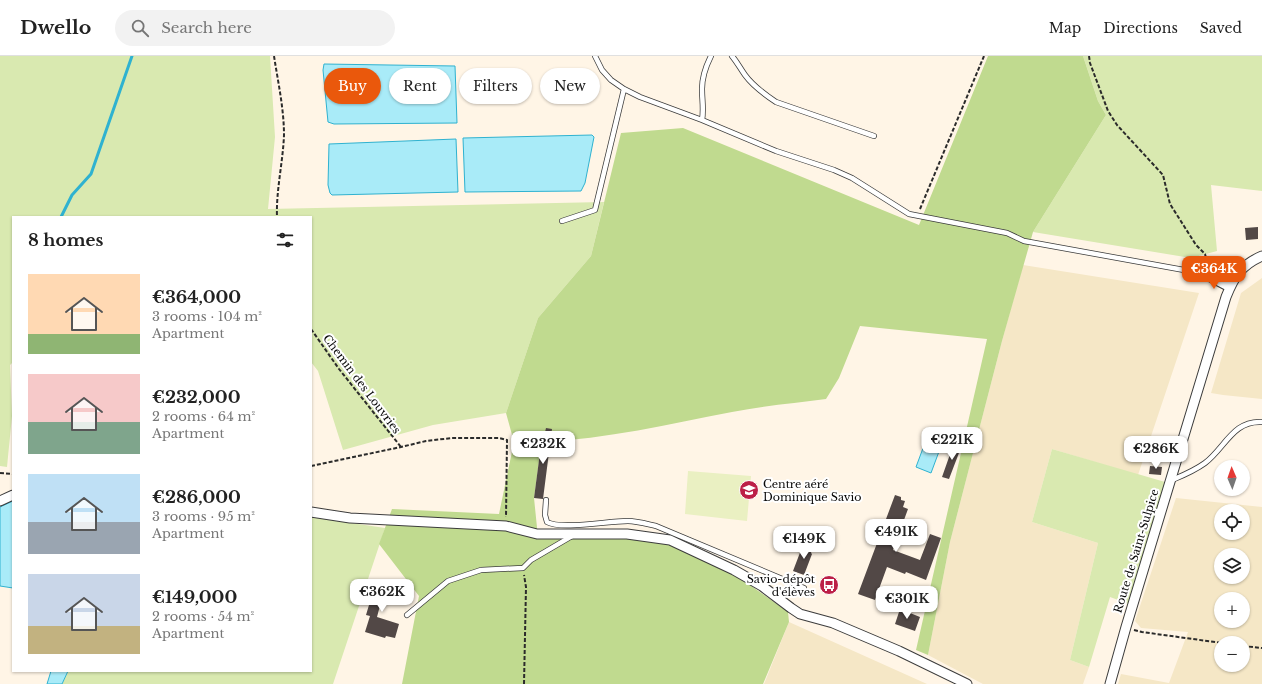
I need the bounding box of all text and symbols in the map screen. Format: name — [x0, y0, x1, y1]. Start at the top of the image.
search box — [115, 10, 395, 46]
text: Dwello — [20, 16, 91, 39]
icon: search — [129, 17, 151, 39]
text: Search here — [161, 18, 252, 37]
text: Map — [1049, 19, 1081, 37]
text: Directions — [1103, 19, 1178, 37]
text: Saved — [1200, 19, 1242, 37]
chip: Buy — [324, 68, 381, 104]
chip: Rent — [389, 68, 451, 104]
chip: Filters — [459, 68, 532, 104]
chip: New — [540, 68, 600, 104]
icon: filters — [274, 229, 296, 251]
text: 8 homes — [28, 230, 103, 251]
pin: €364K — [1186, 256, 1242, 290]
text: €364K — [1191, 260, 1237, 277]
text: €364,000 — [152, 287, 241, 308]
icon: home — [60, 290, 108, 338]
text: 3 rooms · 104 m² — [152, 308, 262, 325]
text: Apartment — [152, 325, 224, 342]
street label: Chemin des Louvries — [320, 332, 404, 436]
text: €232,000 — [152, 387, 241, 408]
icon: home — [60, 390, 108, 438]
text: 2 rooms · 64 m² — [152, 408, 255, 425]
text: Apartment — [152, 425, 224, 442]
pin: €221K — [924, 427, 980, 461]
pin: €232K — [515, 431, 571, 465]
text: €221K — [930, 431, 974, 448]
text: €232K — [520, 435, 566, 452]
pin: €286K — [1128, 436, 1184, 470]
text: €286K — [1133, 440, 1179, 457]
north arrow — [1214, 460, 1250, 496]
map controls — [1214, 460, 1250, 672]
place label: Centre aéré Dominique Savio — [763, 477, 861, 504]
school or university icon: Centre aéré Dominique Savio — [738, 479, 760, 501]
text: €286,000 — [152, 487, 241, 508]
street label: Route de Saint-Sulpice — [1110, 487, 1162, 615]
icon: home — [60, 490, 108, 538]
button: locate — [1214, 504, 1250, 540]
text: 3 rooms · 95 m² — [152, 508, 255, 525]
pin: €491K — [868, 519, 924, 553]
text: €491K — [874, 523, 918, 540]
text: Apartment — [152, 525, 224, 542]
pin: €149K — [776, 526, 832, 560]
text: €149K — [782, 530, 826, 547]
button: layers — [1214, 548, 1250, 584]
place label: Savio-dépôt d'élèves — [747, 572, 816, 599]
bus stop icon: Savio-dépôt d'élèves — [818, 574, 840, 596]
pin: €362K — [354, 579, 410, 613]
text: €362K — [359, 583, 405, 600]
pin: €301K — [879, 586, 935, 620]
text: €149,000 — [152, 587, 237, 608]
icon: home — [60, 590, 108, 638]
text: €301K — [885, 590, 929, 607]
button: + — [1214, 592, 1250, 628]
text: 2 rooms · 54 m² — [152, 608, 254, 625]
text: Apartment — [152, 625, 224, 642]
button: − — [1214, 636, 1250, 672]

